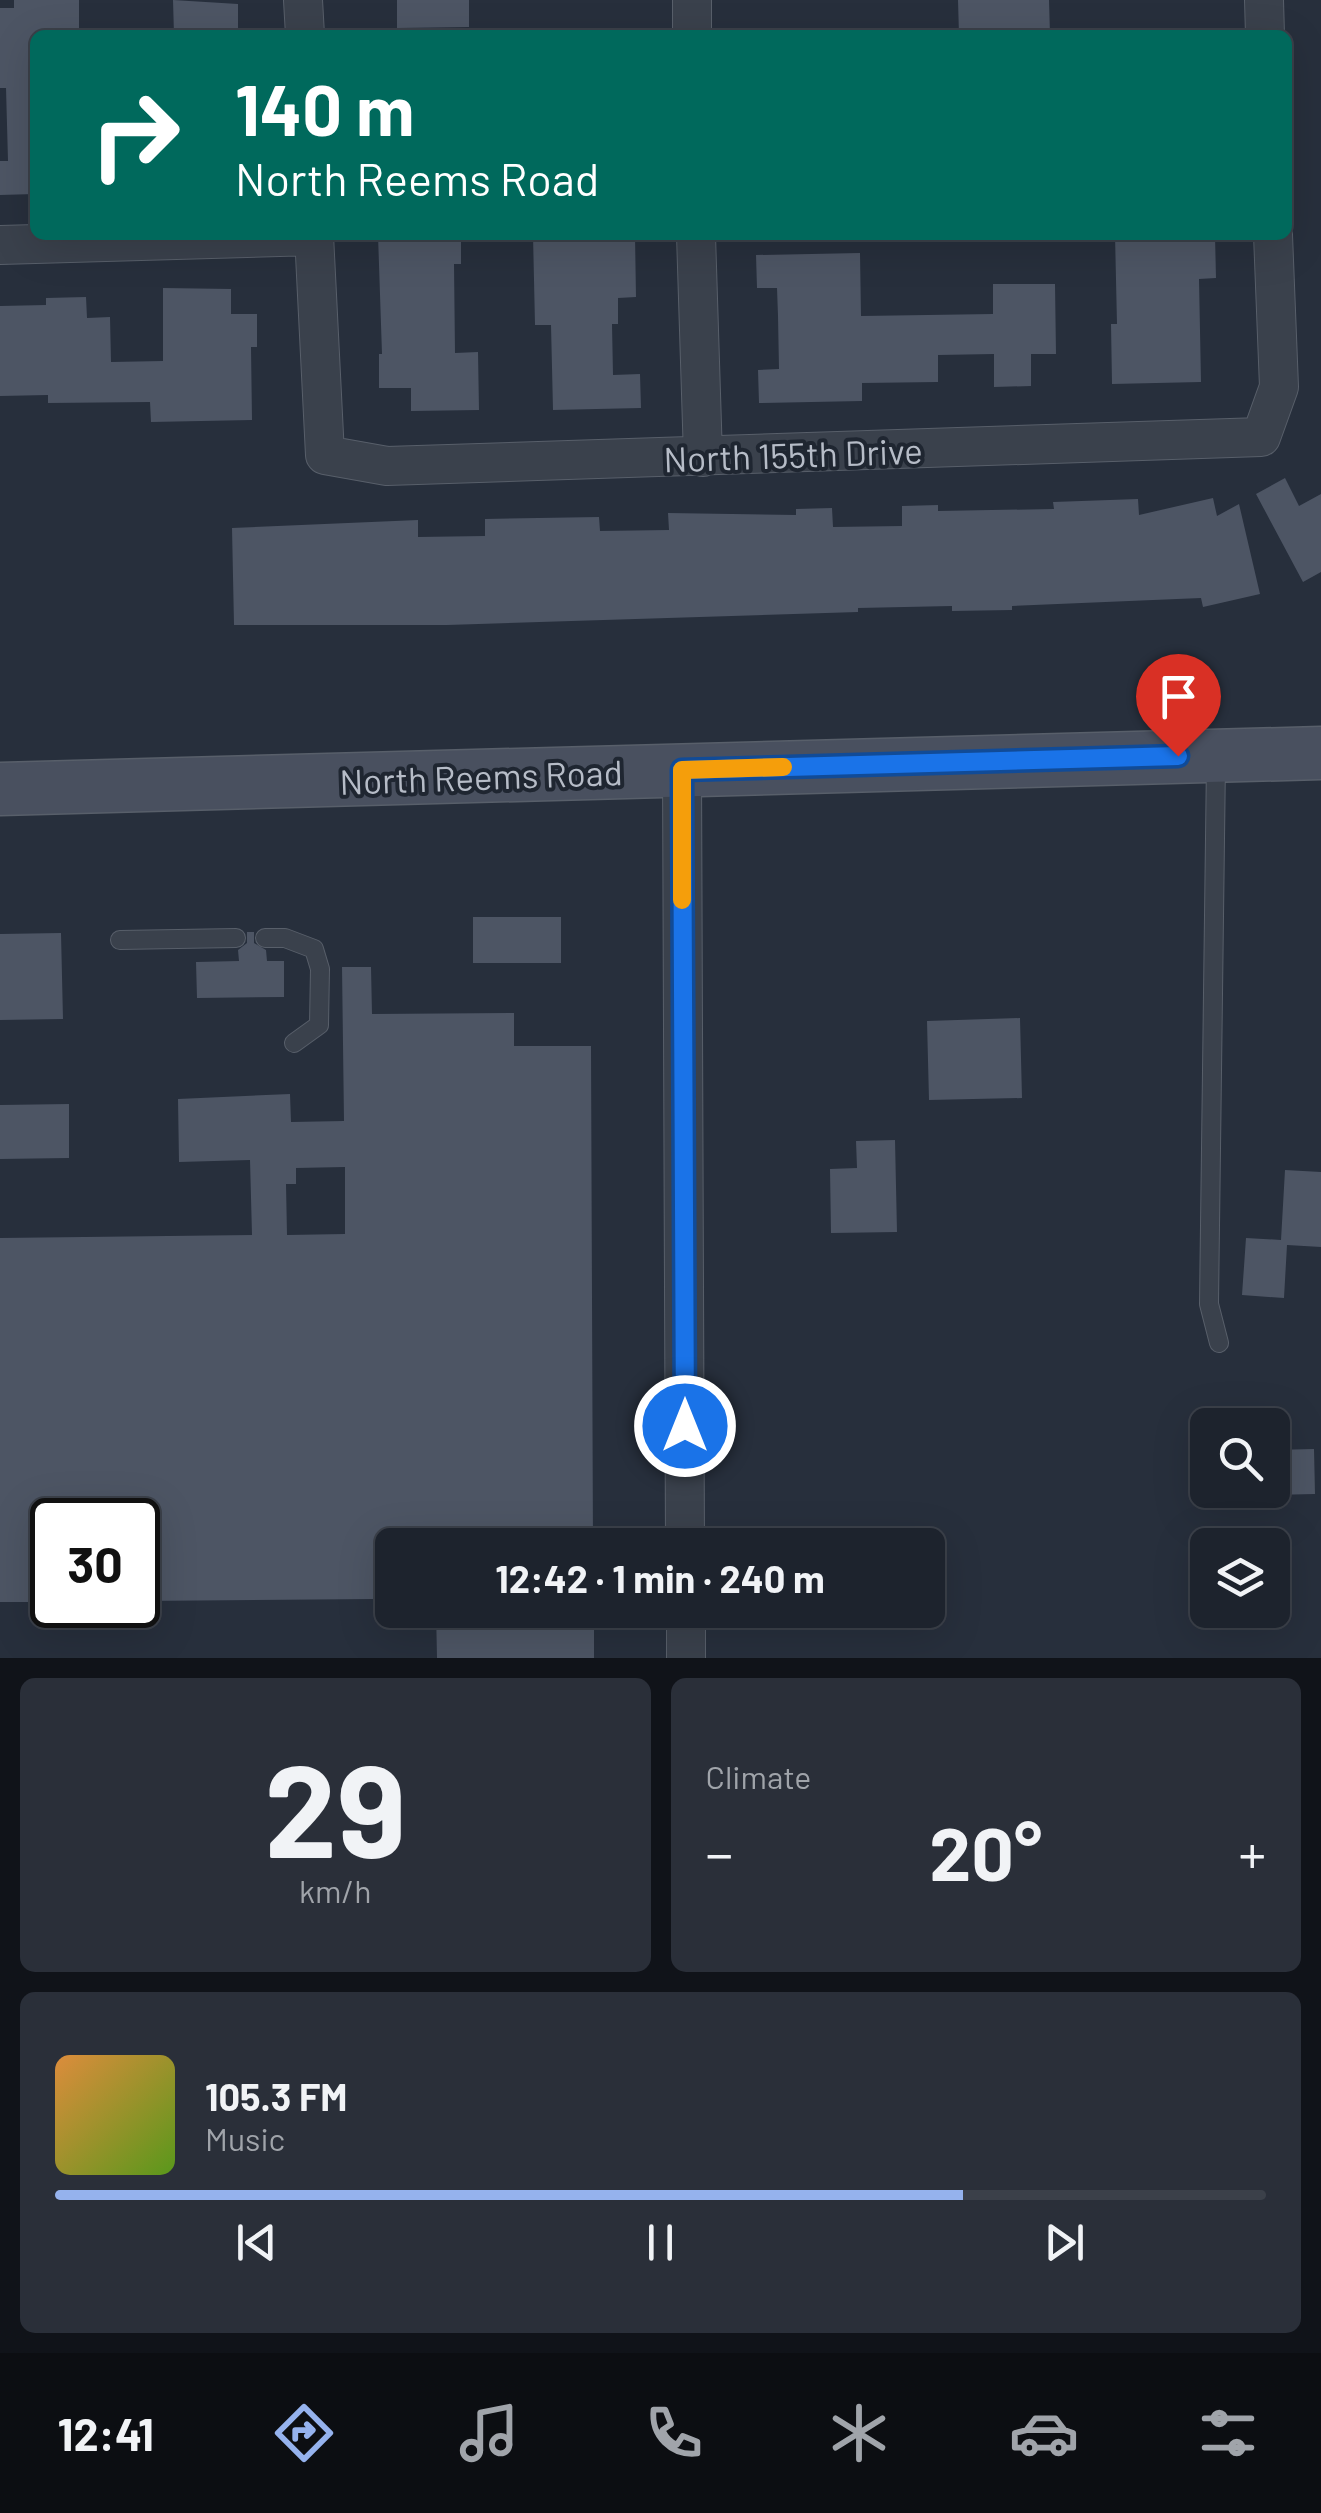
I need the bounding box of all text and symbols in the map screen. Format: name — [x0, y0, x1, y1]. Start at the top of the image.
text: 140 m — [235, 66, 414, 150]
icon: right — [70, 70, 200, 200]
text: North Reems Road — [235, 151, 599, 205]
street label: North 155th Drive — [663, 428, 923, 480]
pin — [1136, 654, 1221, 757]
icon: arrive — [1151, 669, 1206, 724]
street label: North Reems Road — [339, 750, 623, 802]
position arrow — [633, 1374, 737, 1478]
map controls — [1190, 1408, 1290, 1628]
button: search — [1190, 1408, 1290, 1508]
speed limit sign: 30 — [30, 1498, 160, 1628]
button: layers — [1190, 1528, 1290, 1628]
text: 12:42 · 1 min · 240 m — [495, 1555, 825, 1601]
text: 29 — [264, 1728, 406, 1884]
text: Climate — [706, 1757, 811, 1795]
text: 20° — [929, 1806, 1042, 1896]
text: − — [706, 1819, 733, 1885]
text: + — [1238, 1819, 1266, 1885]
text: km/h — [299, 1871, 371, 1909]
text: 105.3 FM — [205, 2073, 347, 2119]
text: Music — [205, 2119, 285, 2157]
icon: previous — [229, 2215, 284, 2270]
icon: pause — [633, 2215, 688, 2270]
icon: next — [1037, 2215, 1092, 2270]
icon: directions — [269, 2398, 339, 2468]
icon: music — [454, 2398, 524, 2468]
icon: phone — [639, 2398, 709, 2468]
icon: climate — [824, 2398, 894, 2468]
icon: car — [1009, 2398, 1079, 2468]
icon: filters — [1193, 2398, 1263, 2468]
text: 12:41 — [57, 2406, 154, 2460]

